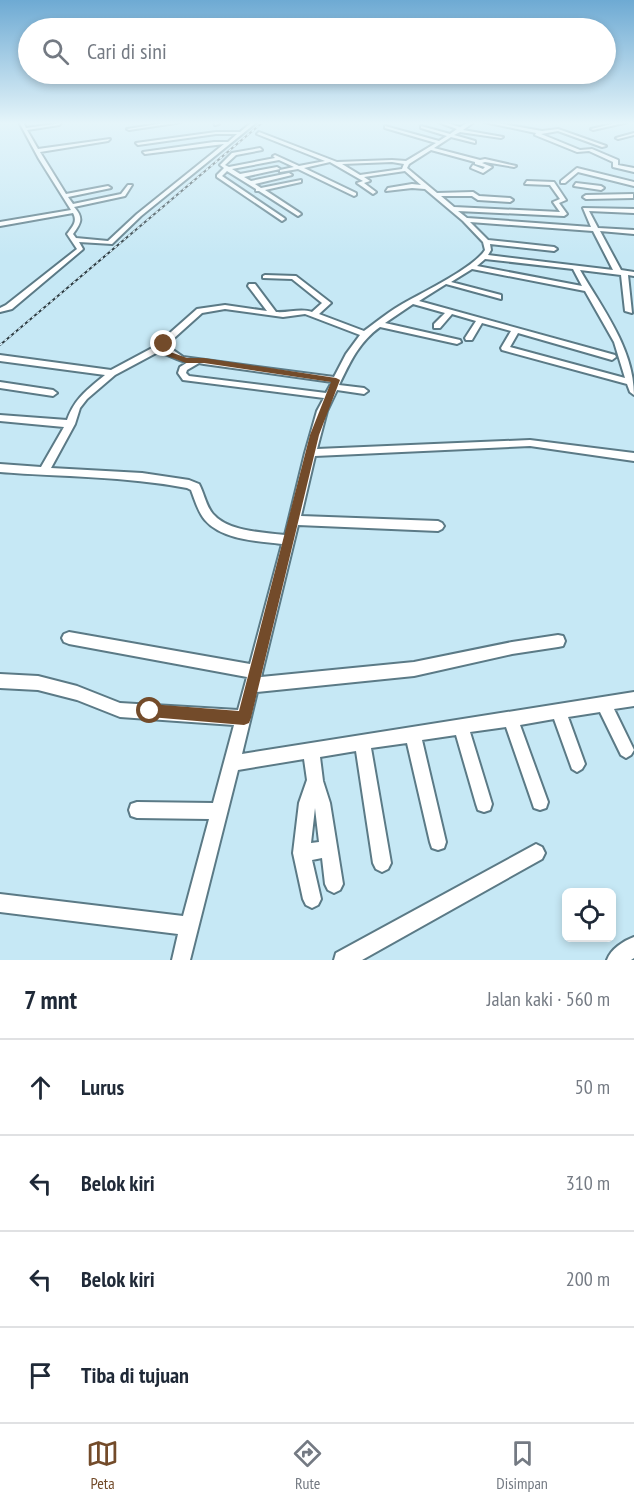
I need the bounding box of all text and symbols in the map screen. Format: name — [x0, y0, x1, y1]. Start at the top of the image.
search box — [18, 18, 616, 84]
icon: search — [39, 35, 72, 68]
text: Cari di sini — [87, 37, 167, 65]
route end — [150, 330, 176, 356]
route start — [136, 697, 162, 723]
map controls — [562, 888, 616, 942]
button: locate — [562, 888, 616, 942]
text: 7 mnt — [24, 983, 77, 1016]
text: Jalan kaki · 560 m — [487, 986, 610, 1012]
icon: ahead — [24, 1071, 57, 1104]
text: Lurus — [81, 1073, 124, 1101]
text: 50 m — [575, 1074, 610, 1100]
icon: left — [24, 1167, 57, 1200]
text: Belok kiri — [81, 1169, 155, 1197]
text: 310 m — [566, 1170, 610, 1196]
icon: left — [24, 1263, 57, 1296]
text: Belok kiri — [81, 1265, 155, 1293]
text: 200 m — [566, 1266, 610, 1292]
icon: arrive — [24, 1359, 57, 1392]
text: Tiba di tujuan — [81, 1361, 189, 1389]
tab: Peta — [86, 1437, 119, 1493]
tab: Rute — [291, 1437, 324, 1493]
tab: Disimpan — [496, 1437, 548, 1493]

